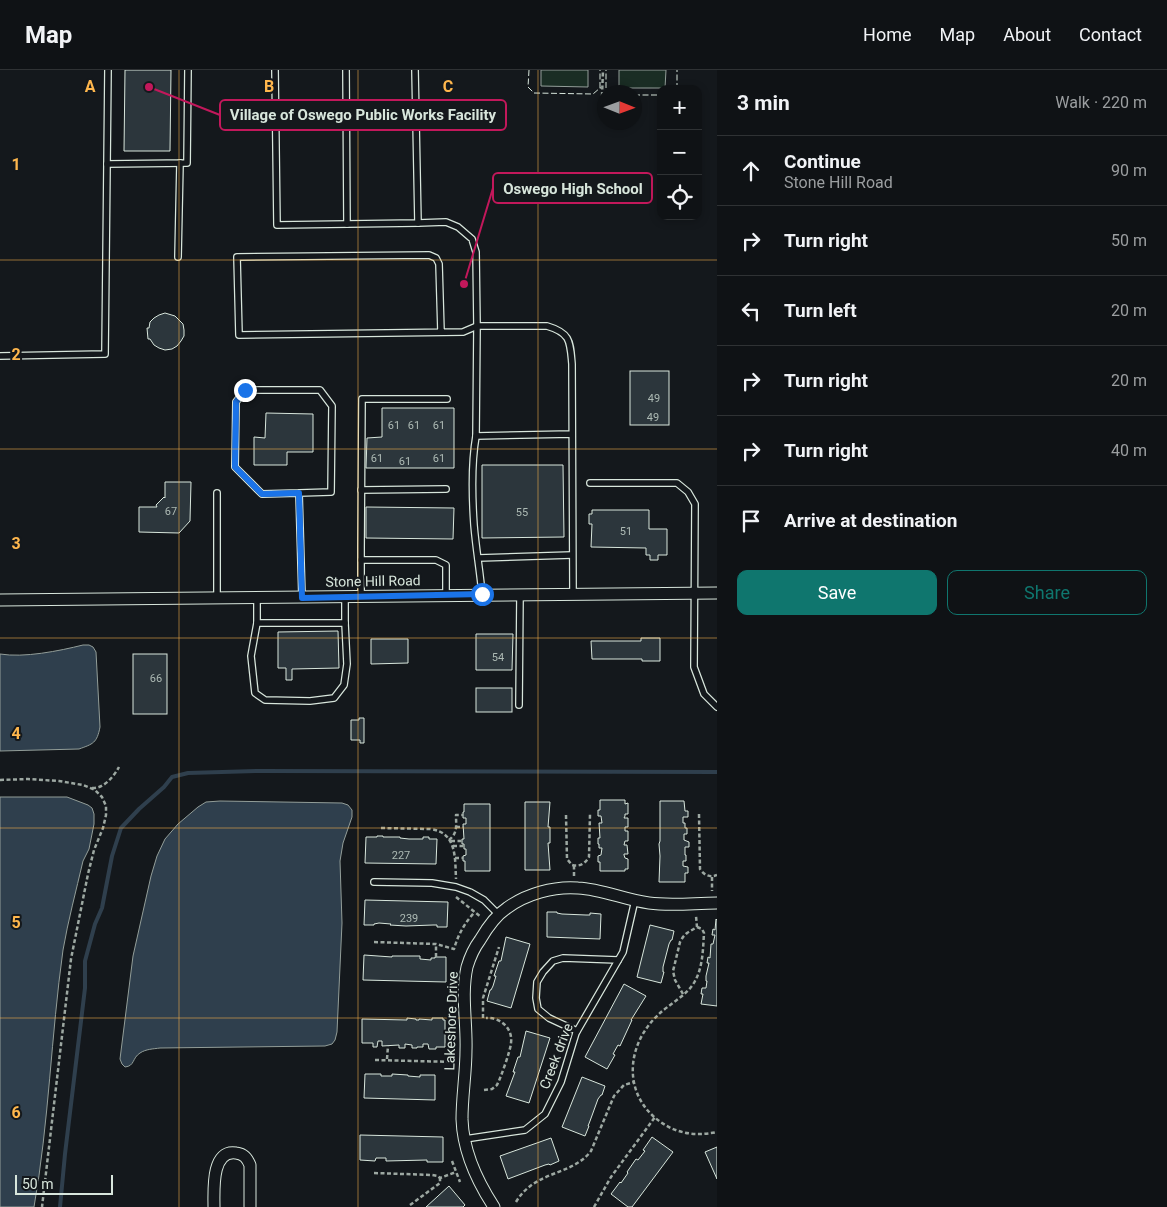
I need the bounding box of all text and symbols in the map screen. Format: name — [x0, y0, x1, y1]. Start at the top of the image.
text: Map — [25, 21, 72, 49]
text: Home — [863, 24, 912, 45]
text: Map — [940, 24, 975, 45]
text: About — [1003, 24, 1051, 45]
text: Contact — [1079, 24, 1142, 45]
text: A — [85, 77, 96, 96]
text: B — [264, 77, 274, 96]
text: C — [443, 77, 453, 96]
north arrow — [597, 85, 642, 130]
map controls — [657, 85, 702, 220]
button: + — [657, 85, 702, 130]
text: 3 min — [737, 91, 790, 115]
text: Walk · 220 m — [1055, 93, 1147, 112]
callout: Village of Oswego Public Works Facility — [220, 100, 506, 130]
text: Village of Oswego Public Works Facility — [230, 106, 497, 124]
button: − — [657, 130, 702, 175]
text: Continue — [784, 150, 861, 173]
text: 1 — [11, 155, 21, 174]
icon: ahead — [737, 157, 765, 185]
text: 90 m — [1111, 161, 1147, 180]
callout: Oswego High School — [493, 173, 652, 203]
text: Stone Hill Road — [784, 173, 893, 192]
button: locate — [657, 175, 702, 220]
text: Oswego High School — [503, 180, 643, 198]
icon: right — [737, 227, 765, 255]
text: Turn right — [784, 229, 868, 252]
text: 50 m — [1111, 231, 1147, 250]
icon: left — [737, 297, 765, 325]
text: Turn left — [784, 299, 857, 322]
text: 20 m — [1111, 301, 1147, 320]
text: 2 — [11, 345, 21, 364]
icon: right — [737, 367, 765, 395]
text: Turn right — [784, 369, 868, 392]
text: 20 m — [1111, 371, 1147, 390]
route end — [234, 379, 257, 402]
house number: 49 — [648, 392, 660, 405]
house number: 49 — [647, 411, 659, 424]
house number: 61 — [388, 419, 400, 432]
house number: 61 — [408, 419, 420, 432]
house number: 61 — [433, 419, 445, 432]
icon: right — [737, 437, 765, 465]
text: Turn right — [784, 439, 868, 462]
text: 40 m — [1111, 441, 1147, 460]
house number: 61 — [371, 452, 383, 465]
house number: 61 — [433, 452, 445, 465]
house number: 61 — [399, 455, 411, 468]
house number: 67 — [165, 505, 177, 518]
house number: 55 — [516, 506, 528, 519]
icon: arrive — [737, 507, 765, 535]
text: Arrive at destination — [784, 509, 957, 532]
house number: 51 — [620, 525, 632, 538]
text: 3 — [11, 534, 21, 553]
button: Save — [737, 570, 937, 615]
button: Share — [947, 570, 1147, 615]
street label: Stone Hill Road — [325, 572, 421, 590]
route start — [471, 583, 494, 606]
house number: 54 — [492, 651, 504, 664]
house number: 66 — [150, 672, 162, 685]
text: 4 — [11, 724, 21, 743]
house number: 227 — [392, 849, 410, 862]
house number: 239 — [400, 912, 418, 925]
text: 5 — [11, 913, 21, 932]
street label: Lakeshore Drive — [441, 971, 461, 1071]
street label: Creek drive — [536, 1021, 576, 1091]
text: 6 — [11, 1103, 21, 1122]
scale bar — [15, 1172, 112, 1195]
text: 50 m — [22, 1176, 54, 1192]

